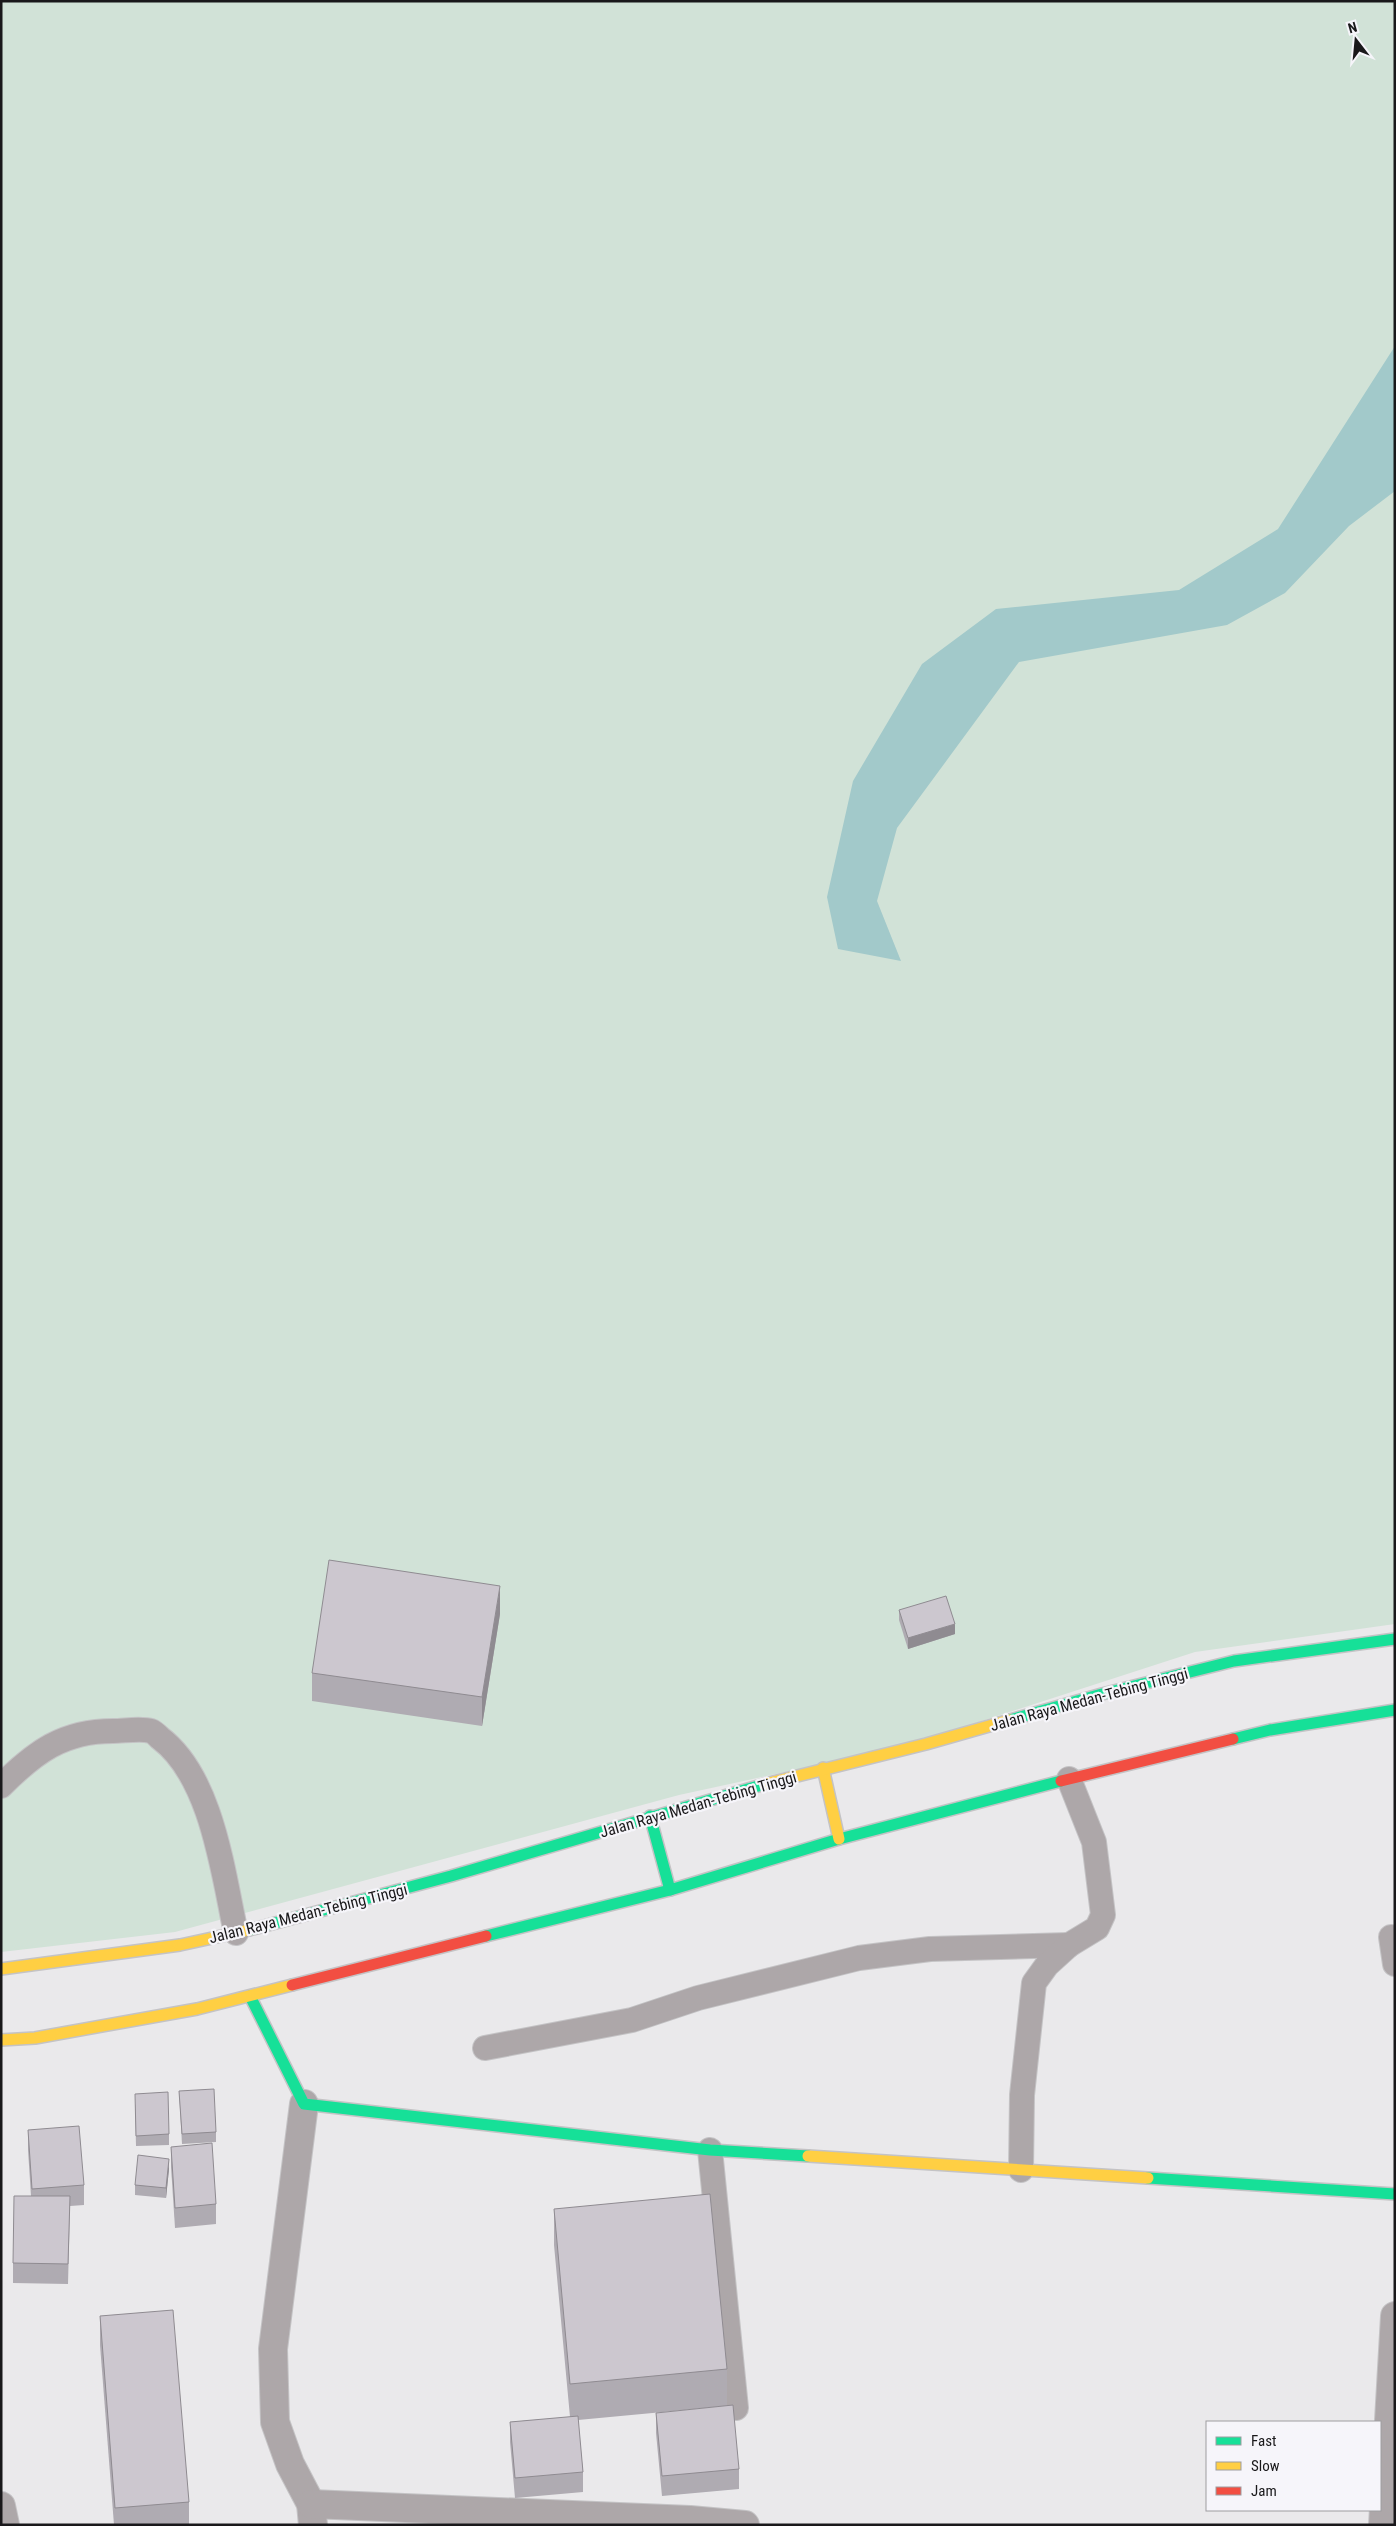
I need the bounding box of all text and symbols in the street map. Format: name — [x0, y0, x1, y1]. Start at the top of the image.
north arrow — [1331, 15, 1381, 65]
text: N — [1346, 19, 1359, 36]
street label: Jalan Raya Medan-Tebing Tinggi — [988, 1664, 1190, 1735]
street label: Jalan Raya Medan-Tebing Tinggi — [598, 1767, 799, 1842]
street label: Jalan Raya Medan-Tebing Tinggi — [207, 1880, 409, 1947]
legend — [1206, 2421, 1381, 2511]
text: Fast — [1251, 2432, 1276, 2450]
text: Slow — [1251, 2457, 1280, 2475]
text: Jam — [1251, 2482, 1277, 2500]

